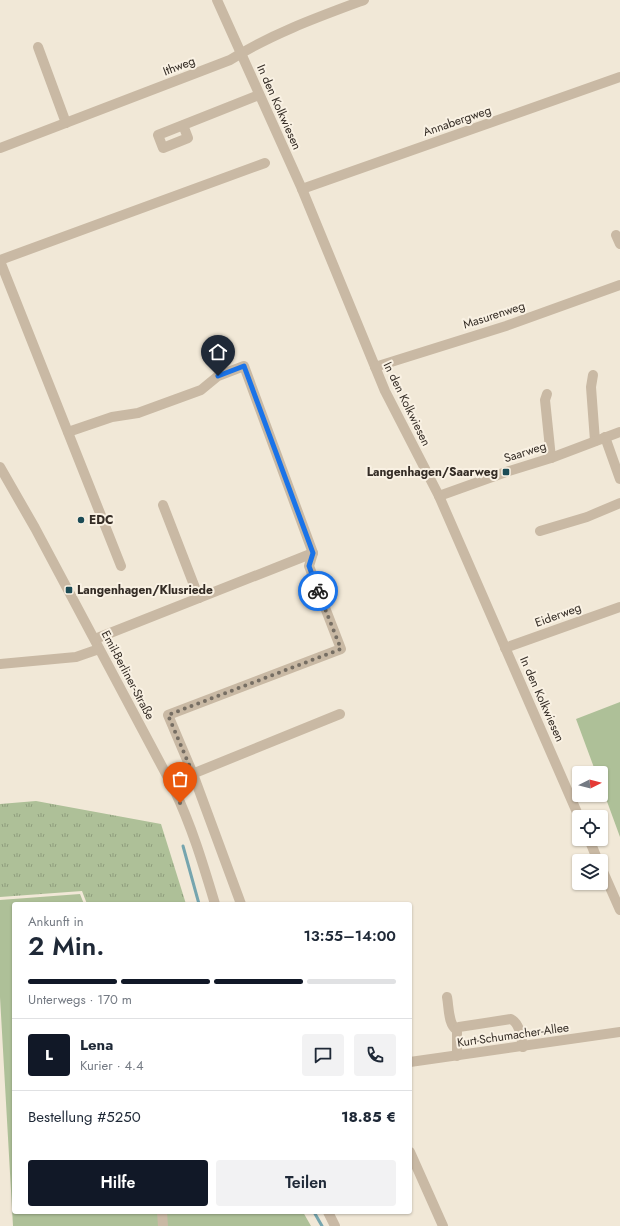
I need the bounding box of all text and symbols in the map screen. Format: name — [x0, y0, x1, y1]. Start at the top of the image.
street label: Ithweg — [160, 52, 198, 80]
street label: In den Kolkwiesen — [252, 61, 306, 153]
street label: Annabergweg — [420, 101, 494, 141]
street label: Masurenweg — [461, 297, 527, 333]
pin — [201, 335, 235, 376]
icon: home — [207, 341, 229, 363]
street label: In den Kolkwiesen — [379, 359, 435, 449]
street label: Saarweg — [501, 437, 549, 467]
place label: Langenhagen/Saarweg — [367, 463, 498, 481]
marker: Langenhagen/Saarweg — [501, 467, 511, 477]
place label: EDC — [89, 511, 113, 529]
marker: EDC — [76, 515, 86, 525]
courier — [298, 571, 338, 611]
icon: bike — [307, 580, 329, 602]
place label: Langenhagen/Klusriede — [77, 581, 213, 599]
marker: Langenhagen/Klusriede — [64, 585, 74, 595]
street label: Eiderweg — [532, 598, 584, 632]
street label: Emil-Berliner-Straße — [97, 627, 159, 723]
street label: In den Kolkwiesen — [515, 653, 569, 745]
pin — [163, 762, 197, 803]
north arrow — [572, 766, 608, 802]
map controls — [572, 766, 608, 890]
icon: bag — [169, 768, 191, 790]
button: locate — [572, 810, 608, 846]
button: layers — [572, 854, 608, 890]
text: Ankunft in — [28, 912, 84, 931]
text: 13:55–14:00 — [303, 925, 396, 947]
text: 2 Min. — [28, 927, 104, 965]
text: Unterwegs · 170 m — [28, 990, 132, 1009]
street label: Kurt-Schumacher-Allee — [456, 1018, 570, 1052]
text: Lena — [80, 1034, 113, 1056]
button: chat — [302, 1034, 344, 1076]
button: phone — [354, 1034, 396, 1076]
text: L — [45, 1044, 53, 1066]
text: Kurier · 4.4 — [80, 1056, 144, 1075]
text: Bestellung #5250 — [28, 1106, 141, 1128]
text: 18.85 € — [341, 1106, 396, 1128]
button: Hilfe — [28, 1160, 208, 1206]
button: Teilen — [216, 1160, 396, 1206]

